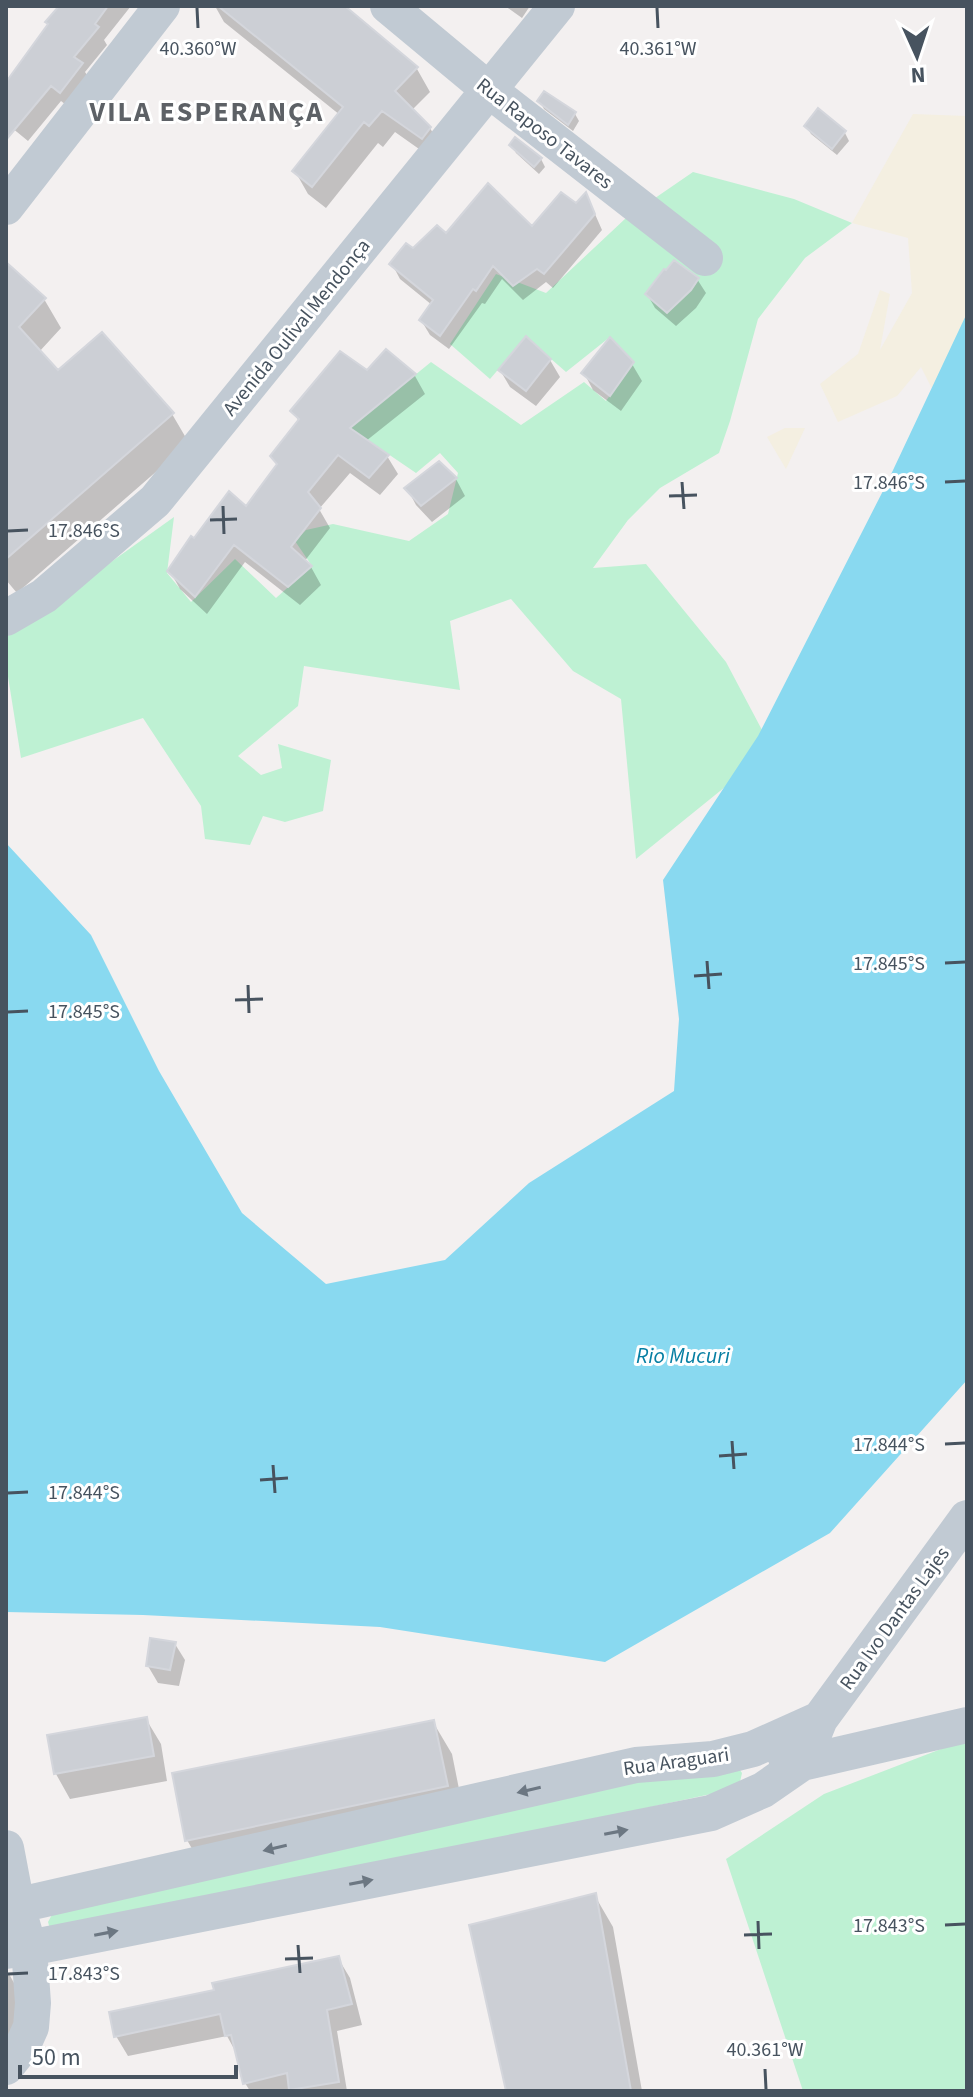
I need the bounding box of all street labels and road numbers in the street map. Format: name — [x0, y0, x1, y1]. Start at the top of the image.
street label: Rua Raposo Tavares — [470, 72, 619, 196]
street label: Avenida Oulival Mendonça — [217, 233, 377, 422]
street label: Rua Ivo Dantas Lajes — [833, 1541, 956, 1696]
street label: Rua Araguari — [621, 1741, 731, 1783]

